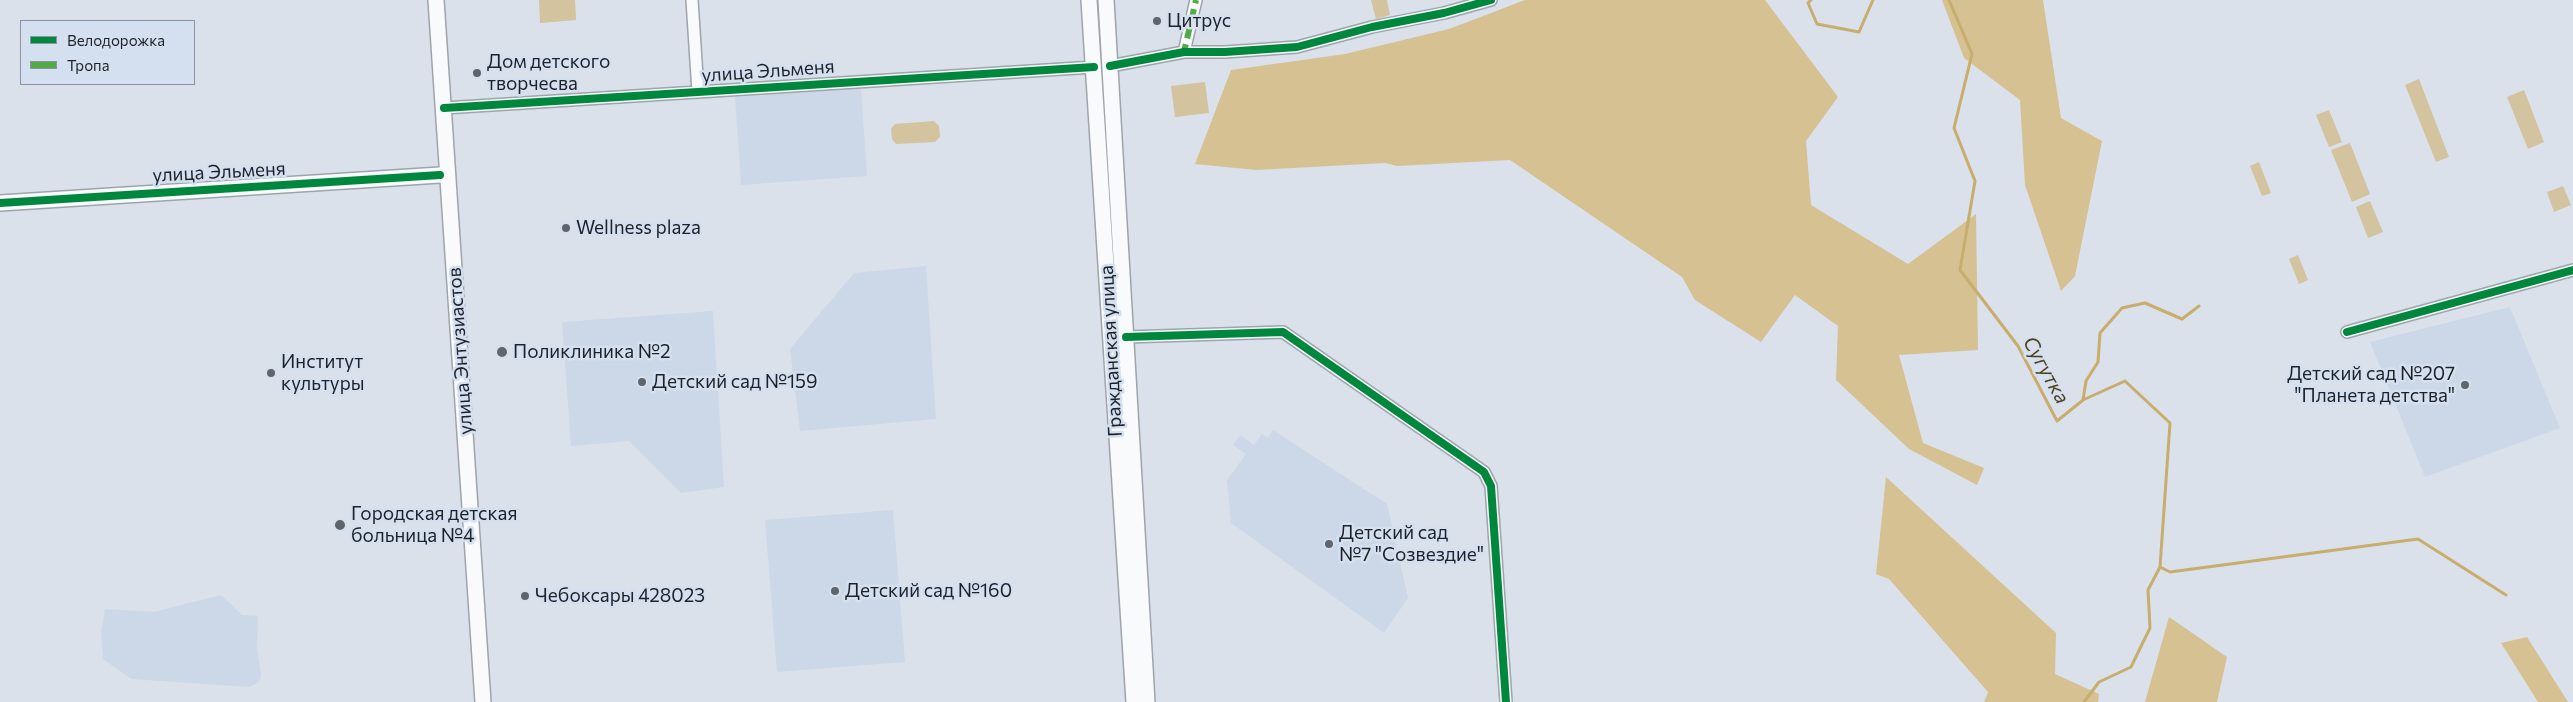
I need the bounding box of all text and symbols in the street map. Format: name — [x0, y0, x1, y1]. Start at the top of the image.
place label: Цитрус — [1167, 10, 1231, 32]
marker: Цитрус — [1151, 15, 1163, 27]
legend — [20, 20, 195, 85]
text: Велодорожка — [67, 31, 165, 49]
place label: Дом детского творчесва — [487, 51, 610, 95]
street label: улица Эльменя — [701, 55, 835, 87]
text: Тропа — [67, 56, 109, 74]
marker: Дом детского творчесва — [471, 67, 483, 79]
street label: улица Эльменя — [152, 157, 286, 187]
place label: Wellness plaza — [576, 217, 701, 239]
marker: Wellness plaza — [560, 222, 572, 234]
street label: Гражданская улица — [1095, 265, 1127, 437]
street label: улица Энтузиастов — [443, 267, 477, 435]
water label: Сугутка — [2018, 332, 2074, 408]
place label: Поликлиника №2 — [513, 341, 670, 363]
marker: Поликлиника №2 — [495, 345, 509, 359]
place label: Институт культуры — [281, 351, 365, 395]
place label: Детский сад №207 "Планета детства" — [2287, 363, 2455, 407]
marker: Институт культуры — [265, 367, 277, 379]
place label: Детский сад №159 — [652, 371, 818, 393]
marker: Детский сад №159 — [636, 376, 648, 388]
marker: Детский сад №207 "Планета детства" — [2459, 379, 2471, 391]
place label: Городская детская больница №4 — [351, 503, 517, 547]
marker: Городская детская больница №4 — [333, 518, 347, 532]
place label: Детский сад №7 "Созвездие" — [1339, 522, 1484, 566]
marker: Детский сад №7 "Созвездие" — [1323, 538, 1335, 550]
place label: Детский сад №160 — [845, 580, 1012, 602]
place label: Чебоксары 428023 — [535, 585, 705, 607]
marker: Детский сад №160 — [829, 585, 841, 597]
marker: Чебоксары 428023 — [519, 590, 531, 602]

